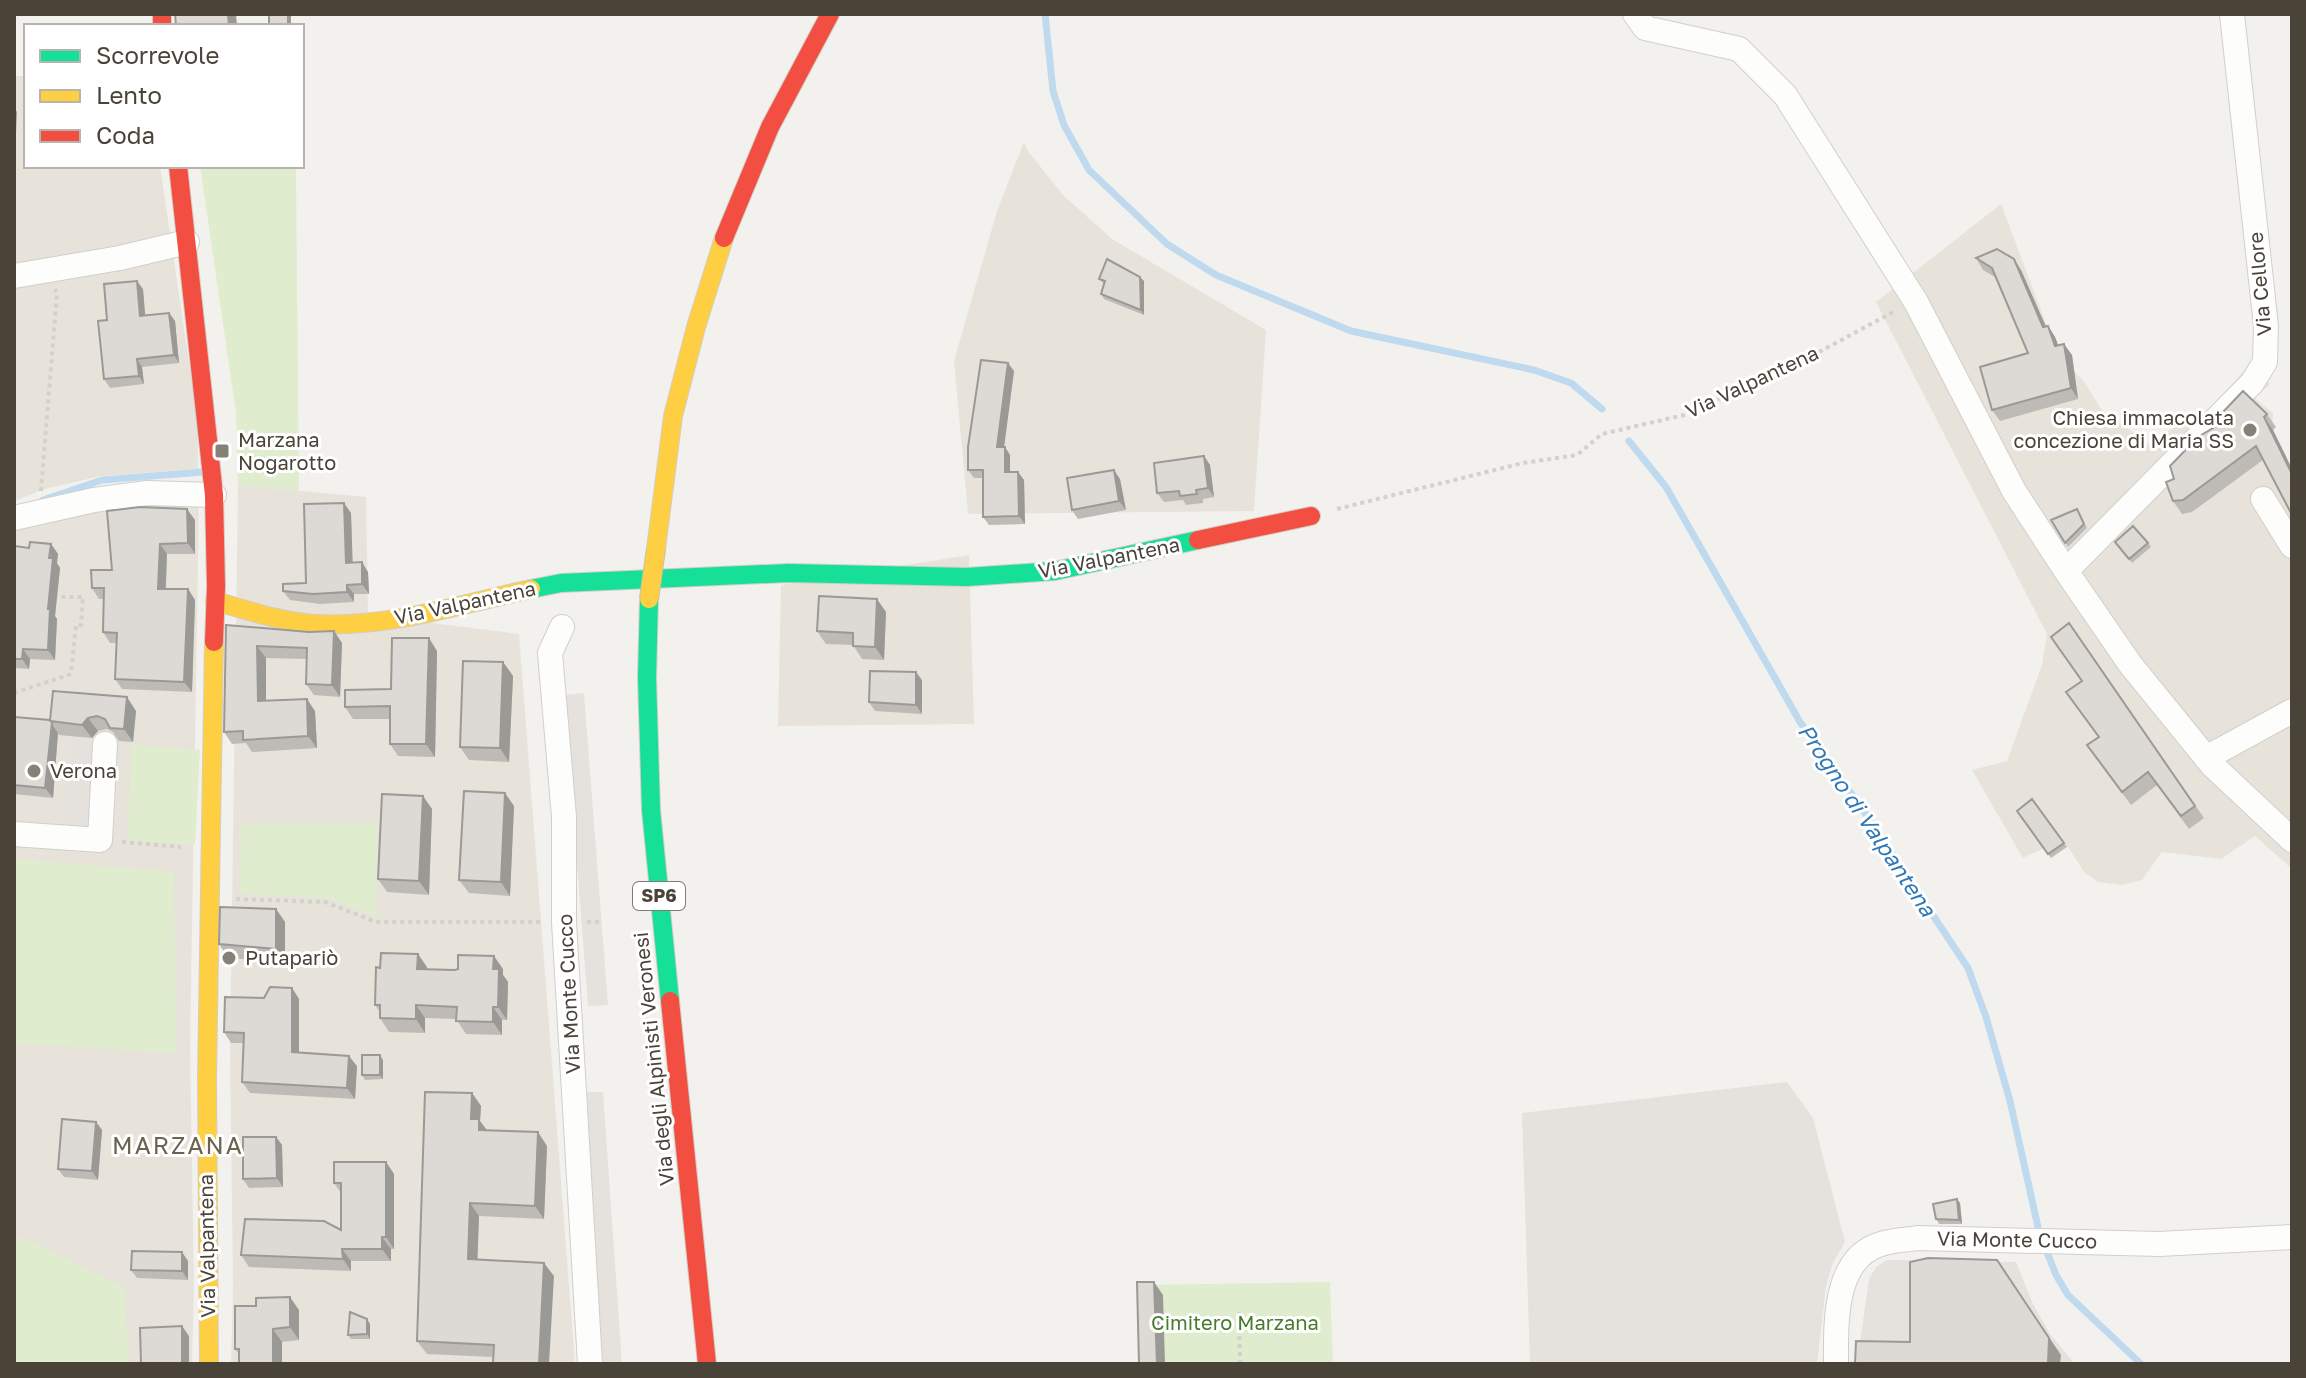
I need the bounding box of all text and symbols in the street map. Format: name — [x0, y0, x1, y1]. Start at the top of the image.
legend — [24, 24, 304, 168]
text: Scorrevole — [96, 40, 219, 69]
text: Lento — [96, 80, 162, 109]
text: Coda — [96, 120, 155, 149]
street label: Via Cellore — [2243, 231, 2275, 337]
street label: Via Valpantena — [1681, 340, 1822, 422]
place label: Chiesa immacolata concezione di Maria SS — [2014, 405, 2234, 452]
marker: Chiesa immacolata concezione di Maria SS — [2241, 421, 2259, 439]
place label: Marzana Nogarotto — [238, 427, 336, 474]
marker: Marzana Nogarotto — [213, 442, 231, 460]
street label: Via Valpantena — [1036, 532, 1182, 583]
street label: Via Valpantena — [392, 575, 538, 629]
water label: Progno di Valpantena — [1793, 718, 1943, 922]
place label: Verona — [50, 758, 117, 782]
marker: Verona — [25, 762, 43, 780]
road number: SP6 — [633, 882, 685, 910]
street label: Via Monte Cucco — [552, 913, 584, 1075]
street label: Via degli Alpinisti Veronesi — [628, 931, 678, 1187]
place label: Putapariò — [245, 945, 338, 969]
marker: Putapariò — [220, 949, 238, 967]
district label: MARZANA — [112, 1130, 244, 1159]
street label: Via Valpantena — [193, 1174, 219, 1318]
street label: Via Monte Cucco — [1937, 1226, 2097, 1252]
park label: Cimitero Marzana — [1151, 1310, 1319, 1334]

